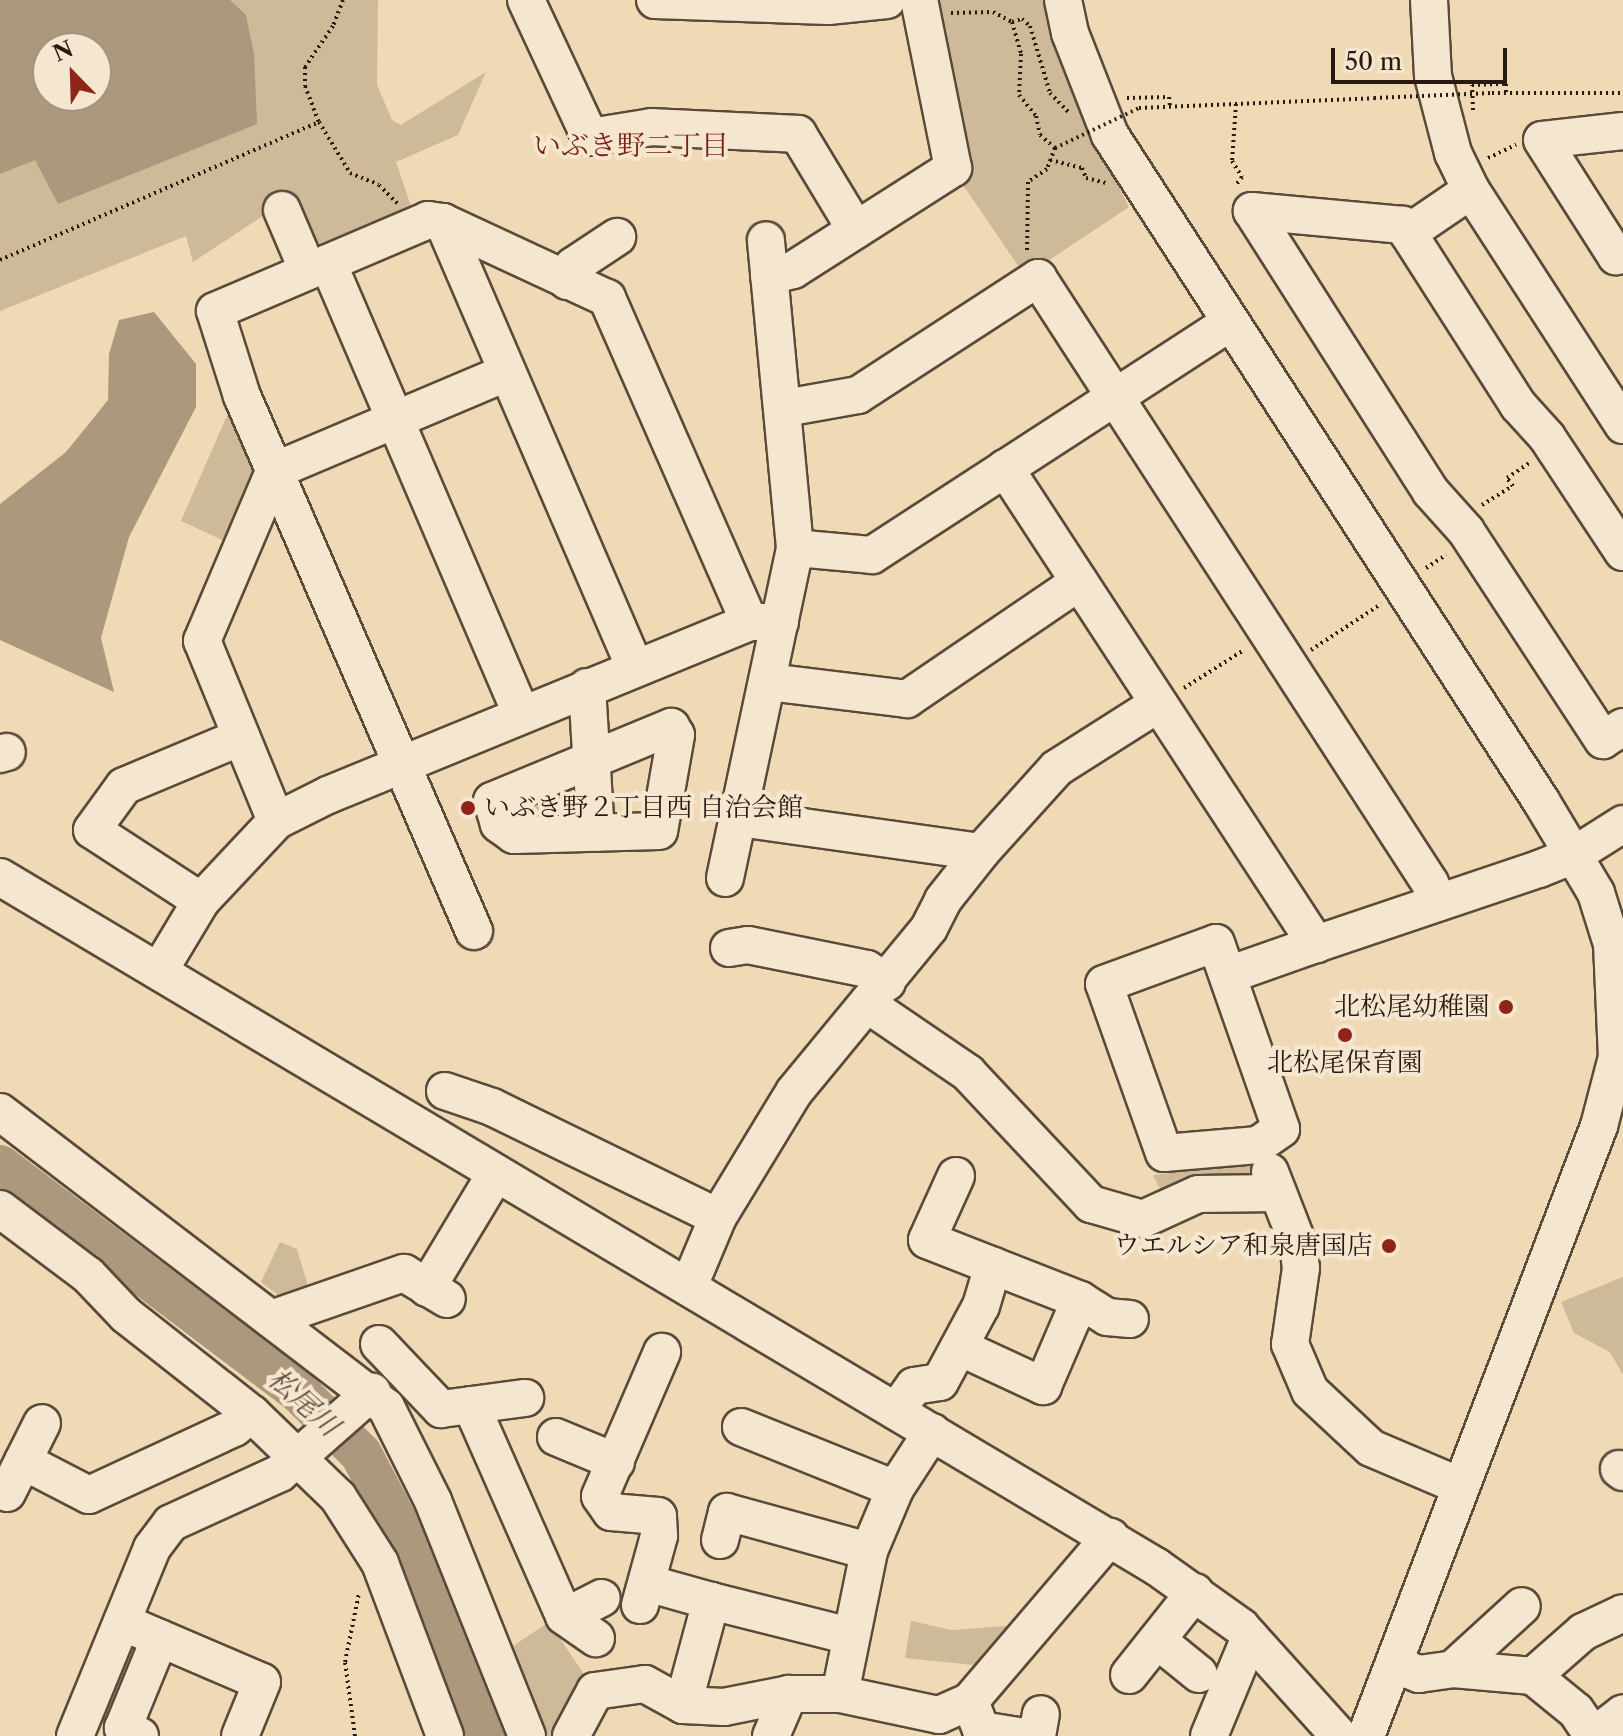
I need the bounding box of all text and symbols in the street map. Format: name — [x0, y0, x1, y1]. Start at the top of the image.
north arrow — [32, 32, 112, 112]
scale bar — [1335, 32, 1511, 82]
text: N — [49, 35, 77, 67]
text: 50 m — [1345, 47, 1402, 76]
district label: いぶき野二丁目 — [533, 128, 729, 162]
place label: いぶき野２丁目西 自治会館 — [484, 792, 803, 824]
marker: いぶき野２丁目西 自治会館 — [459, 799, 477, 817]
place label: 北松尾幼稚園 — [1334, 991, 1490, 1023]
marker: 北松尾幼稚園 — [1497, 998, 1515, 1016]
marker: 北松尾保育園 — [1336, 1026, 1354, 1044]
place label: 北松尾保育園 — [1267, 1047, 1423, 1079]
place label: ウエルシア和泉唐国店 — [1113, 1230, 1373, 1262]
marker: ウエルシア和泉唐国店 — [1380, 1237, 1398, 1255]
water label: 松尾川 — [262, 1361, 346, 1443]

